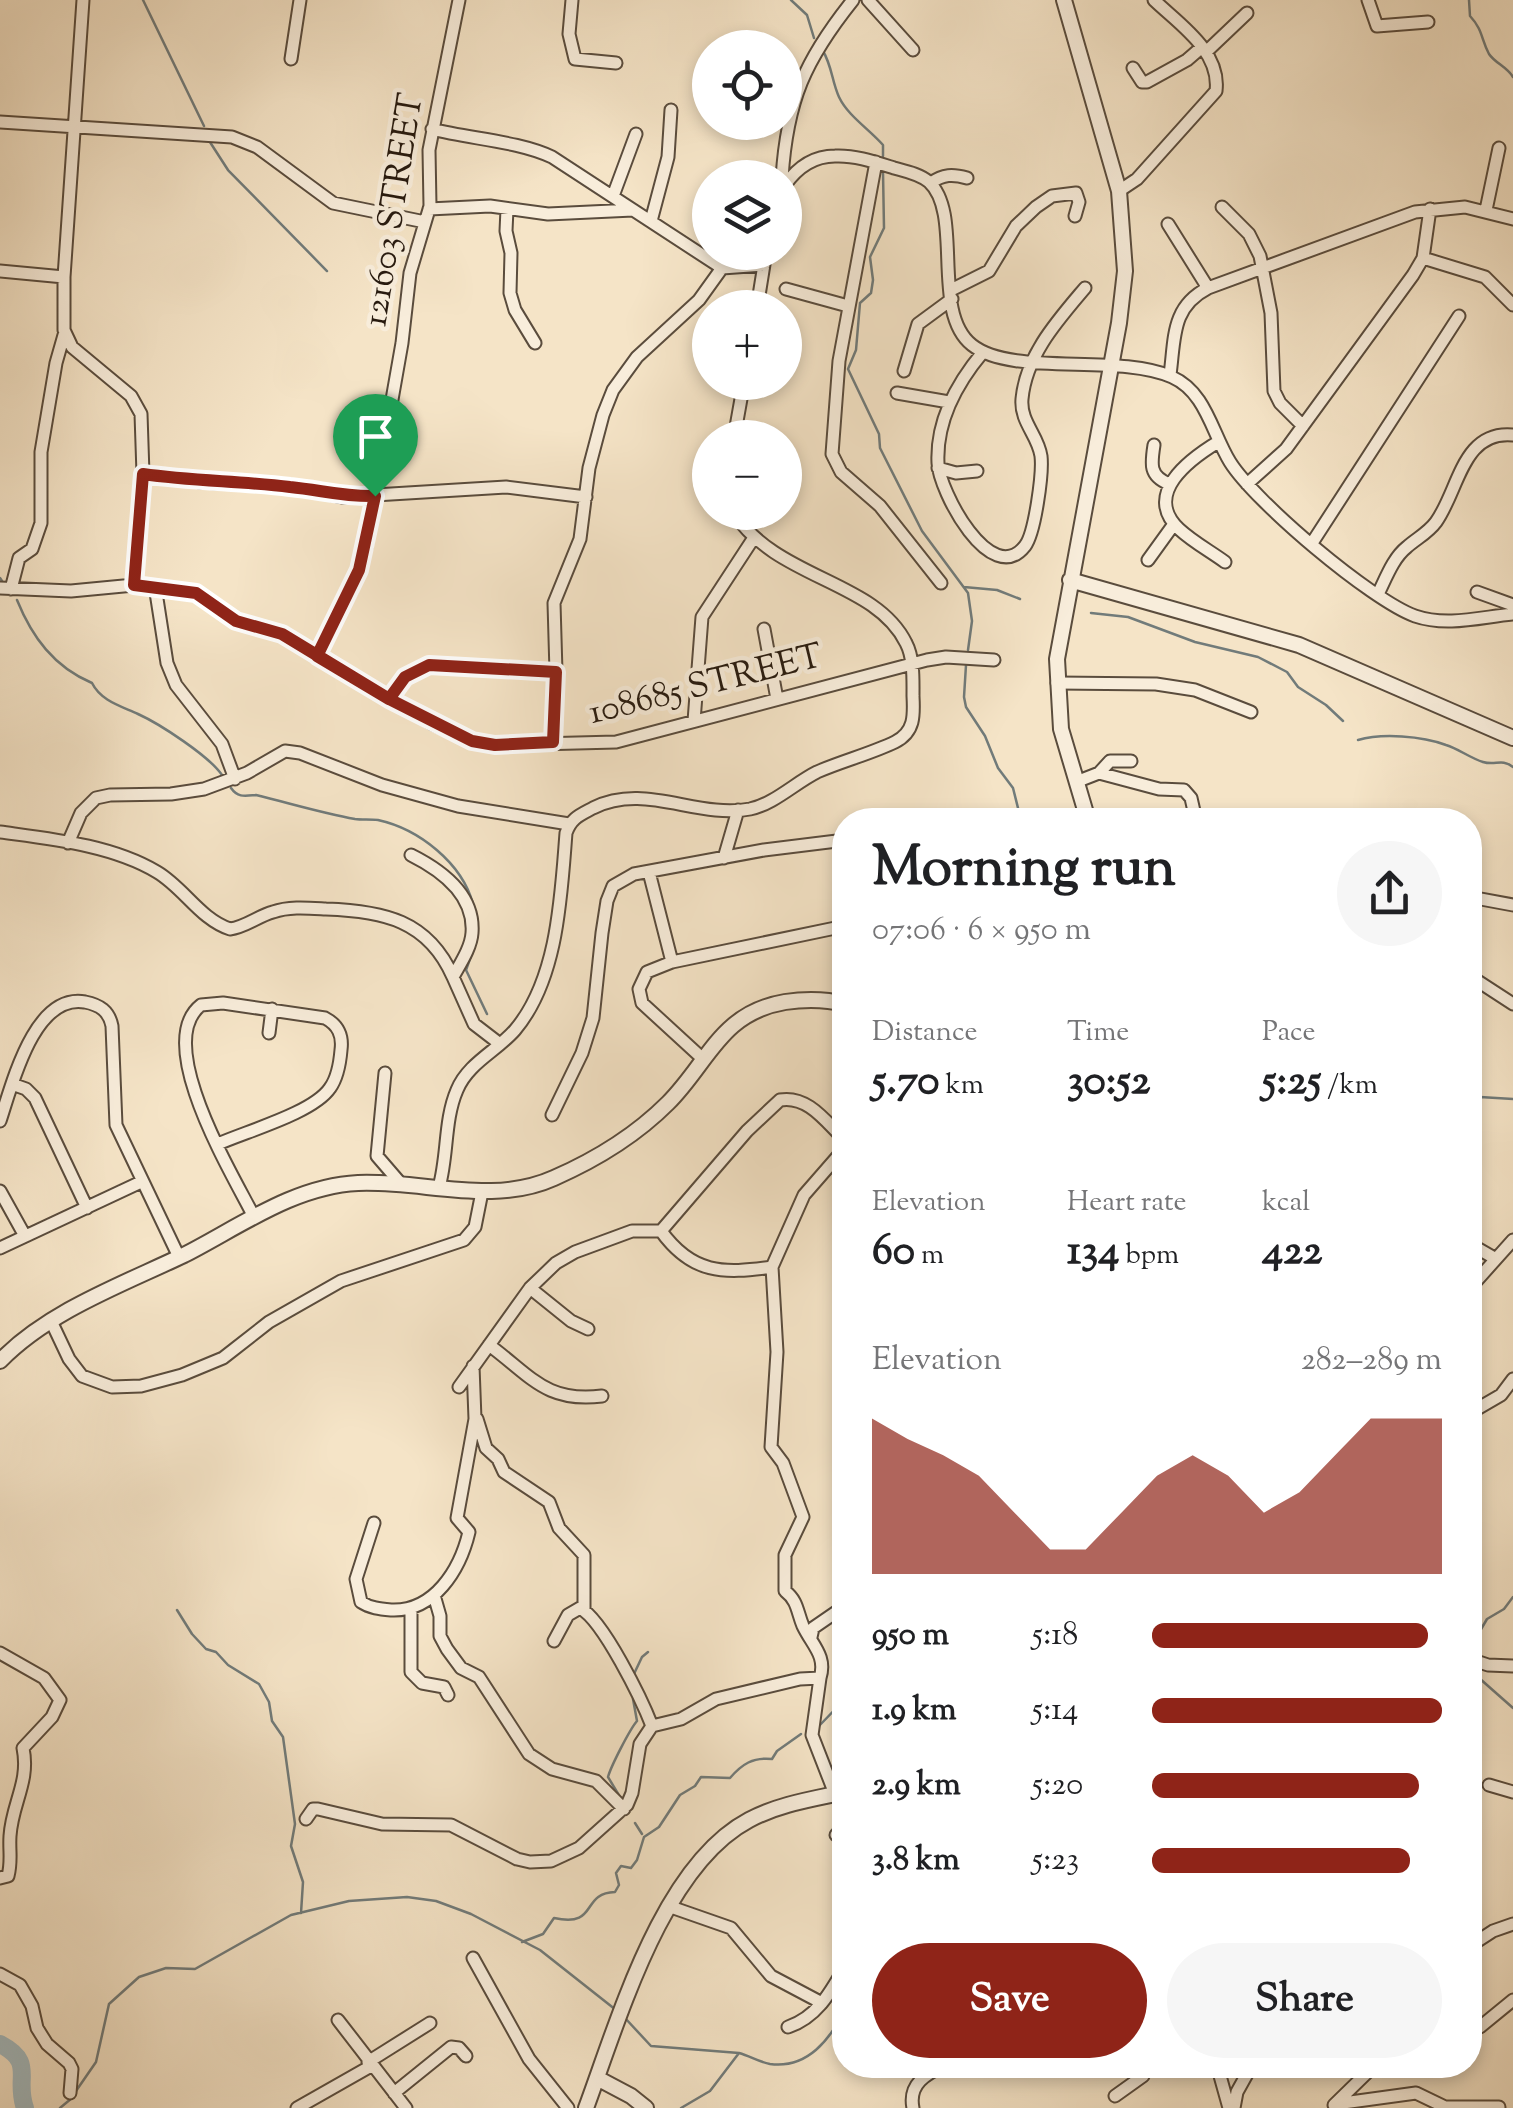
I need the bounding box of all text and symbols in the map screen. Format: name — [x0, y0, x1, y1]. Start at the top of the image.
map controls — [692, 30, 802, 530]
button: locate — [692, 30, 802, 140]
street label: 121603 STREET — [351, 90, 439, 330]
button: layers — [692, 160, 802, 270]
button: + — [692, 290, 802, 400]
pin — [333, 394, 418, 497]
icon: arrive — [348, 409, 403, 464]
button: − — [692, 420, 802, 530]
street label: 108685 STREET — [584, 632, 828, 740]
text: Morning run — [872, 831, 1176, 910]
button: share — [1337, 841, 1442, 946]
text: 07:06 · 6 × 950 m — [872, 908, 1091, 954]
text: Distance — [872, 1013, 978, 1053]
text: Time — [1067, 1013, 1129, 1053]
text: Pace — [1262, 1013, 1316, 1053]
text: 5.70 — [872, 1053, 939, 1113]
text: 30:52 — [1067, 1053, 1150, 1113]
text: 5:25 — [1262, 1053, 1321, 1113]
text: km — [939, 1066, 984, 1106]
text: /km — [1321, 1066, 1378, 1106]
text: Elevation — [872, 1183, 986, 1223]
text: Heart rate — [1067, 1183, 1187, 1223]
text: kcal — [1262, 1183, 1310, 1223]
text: 60 — [872, 1223, 915, 1283]
text: 134 — [1067, 1223, 1119, 1283]
text: 422 — [1262, 1223, 1322, 1283]
text: m — [915, 1236, 944, 1276]
text: bpm — [1119, 1236, 1179, 1276]
text: Elevation — [872, 1338, 1002, 1384]
text: 282–289 m — [1301, 1338, 1442, 1384]
text: 950 m — [872, 1613, 949, 1659]
text: 5:18 — [1032, 1613, 1078, 1659]
text: 1.9 km — [872, 1688, 957, 1734]
text: 5:14 — [1032, 1688, 1078, 1734]
text: 2.9 km — [872, 1763, 961, 1809]
text: 5:20 — [1032, 1763, 1083, 1809]
text: 3.8 km — [872, 1838, 960, 1884]
text: 5:23 — [1032, 1838, 1079, 1884]
button: Save — [872, 1943, 1147, 2058]
button: Share — [1167, 1943, 1442, 2058]

